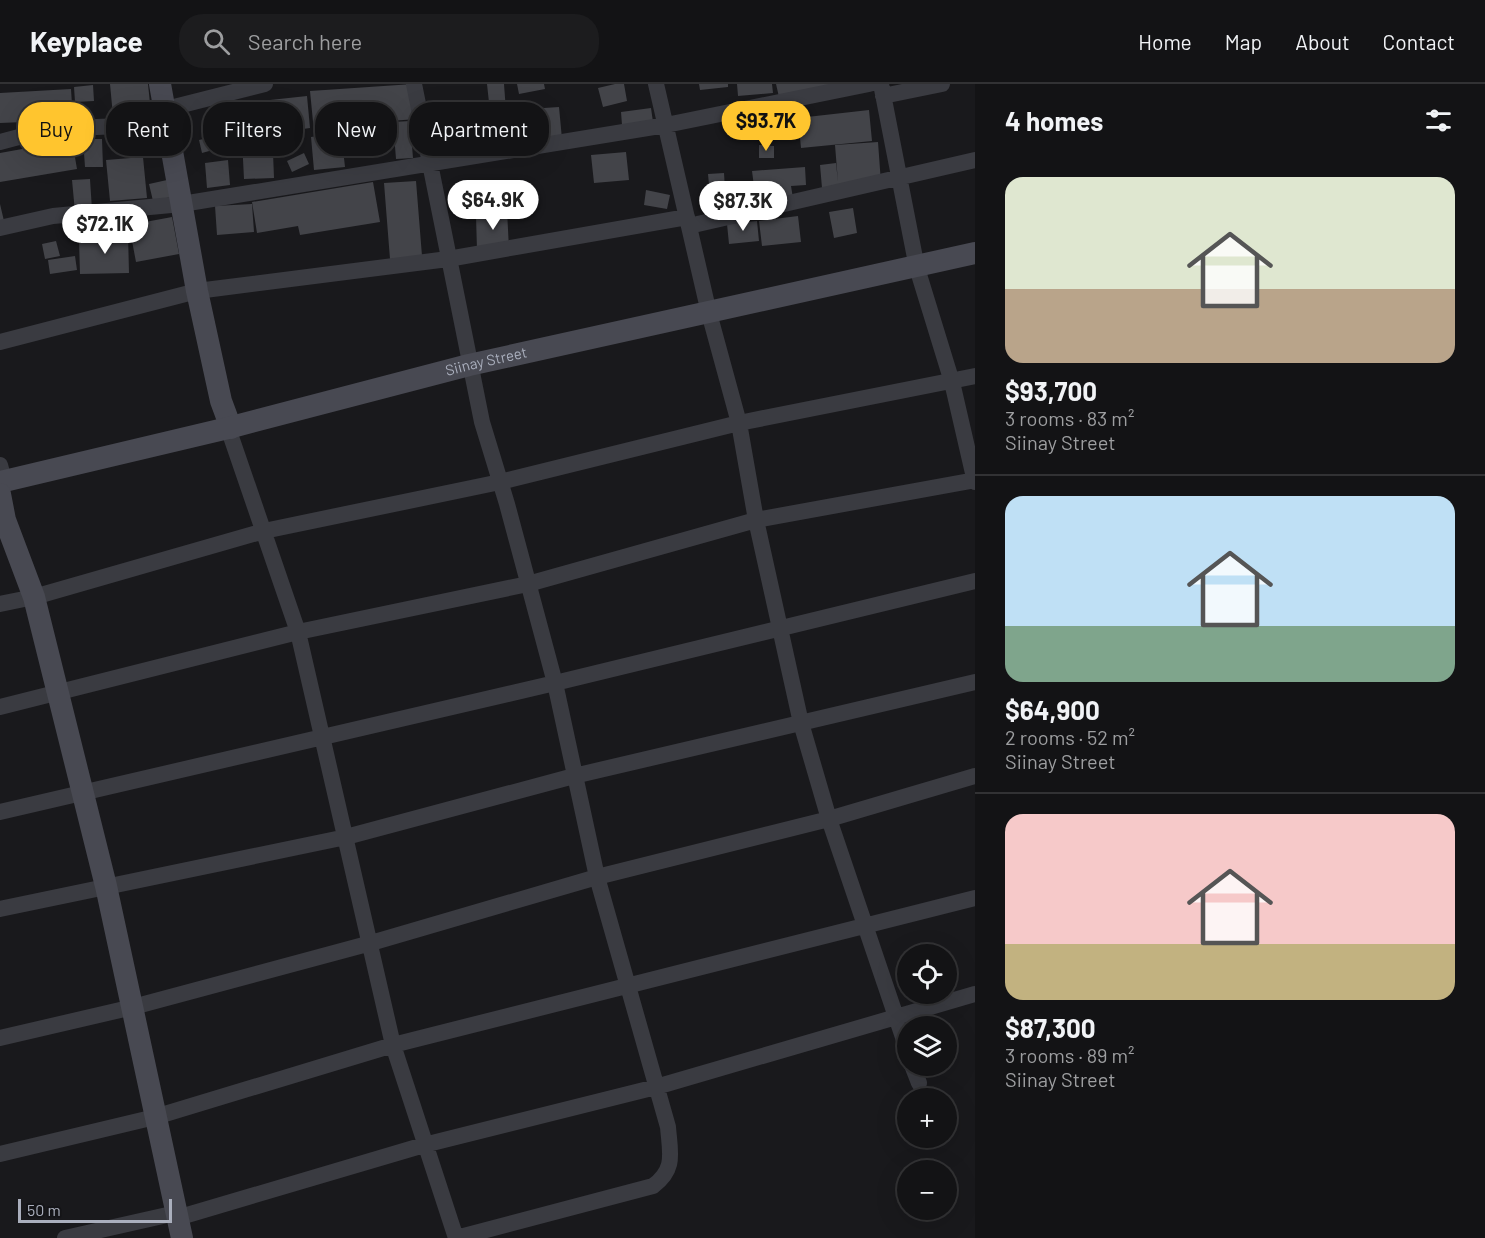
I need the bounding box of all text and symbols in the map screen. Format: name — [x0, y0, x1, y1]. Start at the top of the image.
search box — [179, 14, 599, 68]
text: Keyplace — [30, 24, 143, 58]
icon: search — [200, 25, 233, 58]
text: Search here — [248, 28, 362, 54]
text: Home — [1138, 29, 1192, 54]
text: Map — [1225, 29, 1262, 54]
text: About — [1295, 29, 1350, 54]
text: Contact — [1383, 29, 1455, 54]
pin: $93.7K — [717, 101, 815, 152]
chip: Buy — [18, 102, 94, 156]
chip: Rent — [106, 102, 191, 156]
chip: Filters — [203, 102, 303, 156]
chip: New — [315, 102, 397, 156]
chip: Apartment — [409, 102, 549, 156]
icon: filters — [1422, 104, 1455, 137]
text: 4 homes — [1005, 105, 1103, 136]
text: $93.7K — [736, 108, 796, 132]
pin: $64.9K — [444, 180, 542, 231]
pin: $87.3K — [694, 181, 792, 232]
text: $64.9K — [462, 187, 524, 211]
text: $87.3K — [713, 188, 773, 212]
pin: $72.1K — [56, 204, 154, 255]
text: $72.1K — [76, 211, 134, 235]
icon: home — [1176, 216, 1284, 324]
street label: Siinay Street — [443, 342, 528, 379]
text: $93,700 — [1005, 375, 1097, 406]
text: 3 rooms · 83 m² — [1005, 406, 1134, 430]
text: Siinay Street — [1005, 430, 1116, 454]
icon: home — [1176, 535, 1284, 643]
text: $64,900 — [1005, 694, 1100, 725]
text: 2 rooms · 52 m² — [1005, 725, 1135, 749]
text: Siinay Street — [1005, 749, 1116, 773]
icon: home — [1176, 853, 1284, 961]
map controls — [897, 944, 957, 1220]
button: locate — [897, 944, 957, 1004]
text: $87,300 — [1005, 1012, 1096, 1043]
button: layers — [897, 1016, 957, 1076]
text: 3 rooms · 89 m² — [1005, 1043, 1135, 1067]
text: Siinay Street — [1005, 1067, 1116, 1091]
button: + — [897, 1088, 957, 1148]
button: − — [897, 1160, 957, 1220]
scale bar — [18, 1196, 172, 1224]
text: 50 m — [27, 1200, 61, 1219]

